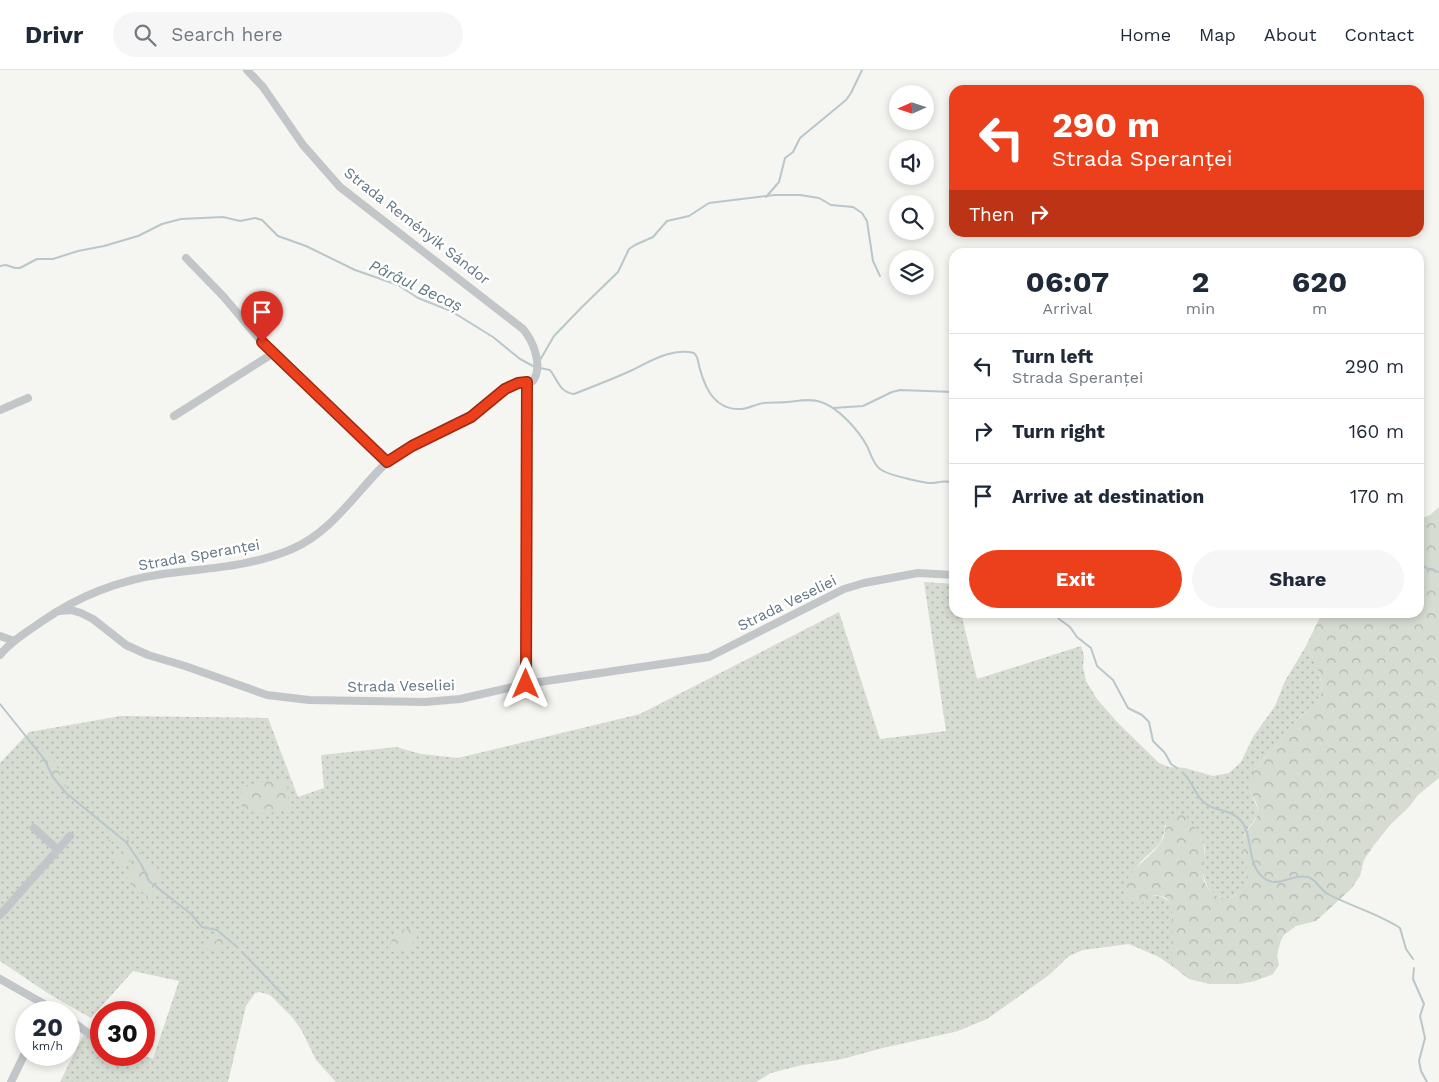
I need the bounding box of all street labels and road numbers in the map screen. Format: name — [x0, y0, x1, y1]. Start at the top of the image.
street label: Strada Reményik Sándor — [340, 163, 494, 289]
street label: Strada Speranței — [137, 535, 261, 575]
street label: Strada Veseliei — [735, 571, 839, 635]
street label: Strada Veseliei — [347, 676, 455, 696]

